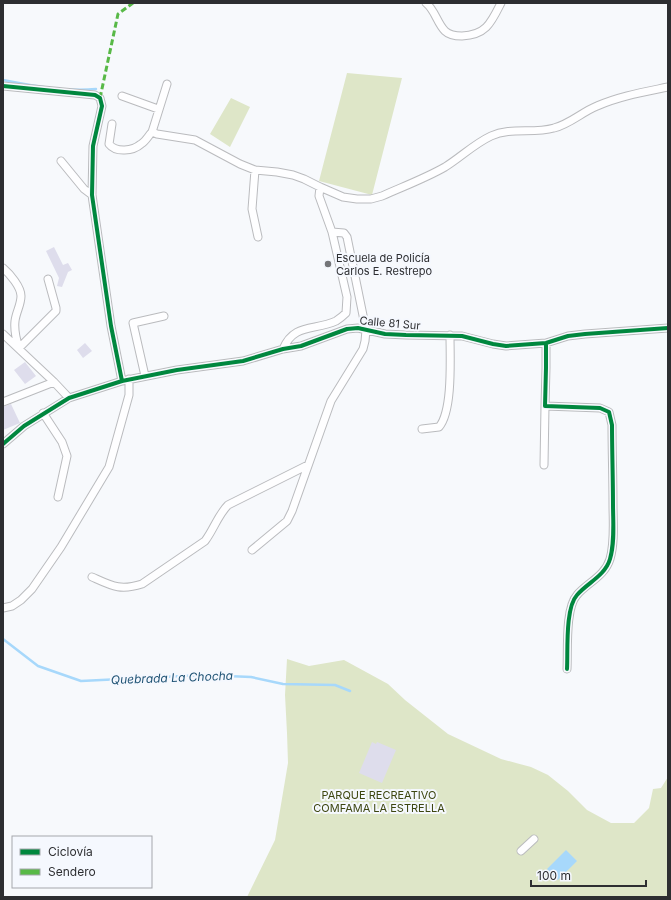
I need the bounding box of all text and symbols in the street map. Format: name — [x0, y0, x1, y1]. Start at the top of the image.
place label: Escuela de Policía Carlos E. Restrepo — [336, 251, 432, 278]
marker: Escuela de Policía Carlos E. Restrepo — [323, 259, 333, 269]
street label: Calle 81 Sur — [359, 313, 421, 333]
water label: Quebrada La Chocha — [111, 668, 233, 687]
park label: PARQUE RECREATIVO COMFAMA LA ESTRELLA — [313, 788, 445, 815]
legend — [12, 836, 152, 888]
text: Ciclovía — [48, 844, 93, 859]
scale bar — [531, 862, 646, 888]
text: Sendero — [48, 864, 96, 879]
text: 100 m — [537, 868, 571, 883]

